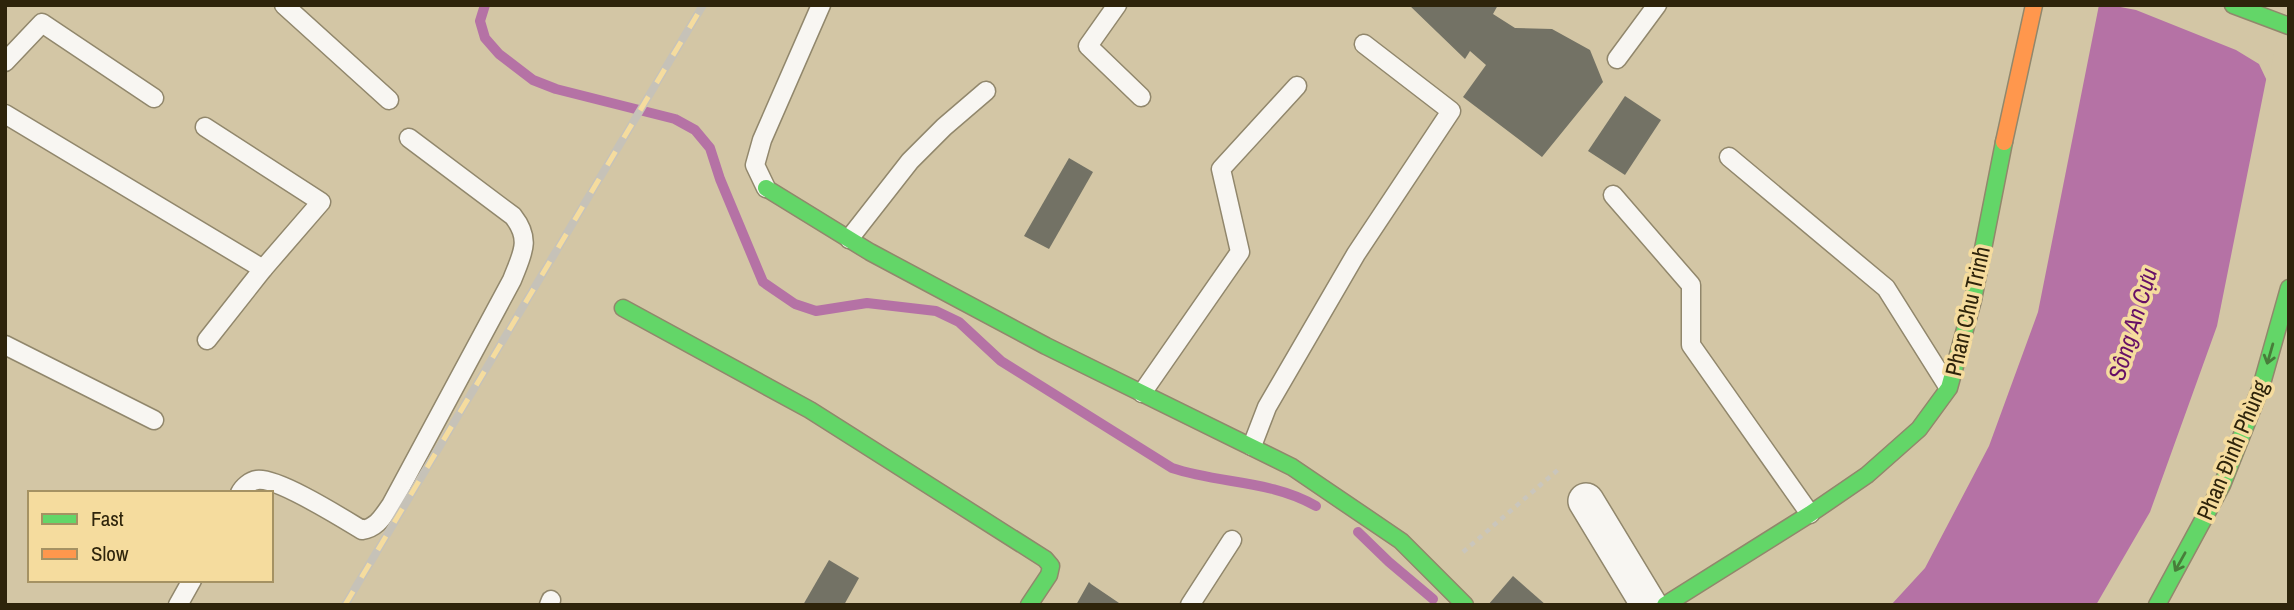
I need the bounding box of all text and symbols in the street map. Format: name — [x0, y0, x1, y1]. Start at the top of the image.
street label: Phan Chu Trinh — [1937, 243, 1997, 379]
water label: Sông An Cựu — [2100, 264, 2164, 384]
one-way arrow — [2263, 342, 2276, 364]
street label: Phan Đình Phùng — [2189, 375, 2276, 525]
legend — [28, 491, 273, 582]
text: Fast — [91, 504, 124, 533]
text: Slow — [91, 539, 129, 568]
one-way arrow — [2173, 551, 2186, 572]

